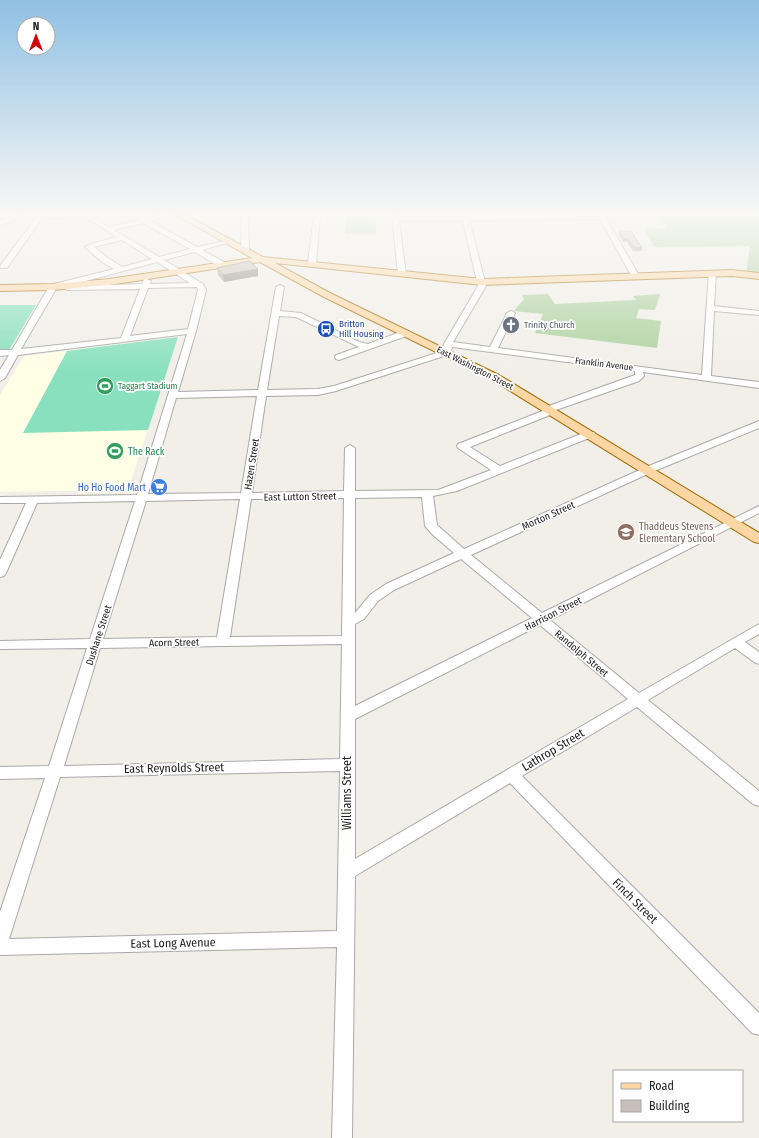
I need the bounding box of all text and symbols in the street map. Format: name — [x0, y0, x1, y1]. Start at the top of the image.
north arrow — [16, 16, 56, 56]
text: N — [33, 20, 39, 33]
church icon: Trinity Church — [501, 315, 521, 335]
bus stop icon: Britton Hill Housing — [316, 319, 336, 339]
place label: Britton Hill Housing — [339, 319, 384, 339]
place label: Trinity Church — [524, 320, 575, 330]
street label: East Washington Street — [435, 344, 515, 392]
street label: Franklin Avenue — [574, 355, 634, 373]
sports icon: Taggart Stadium — [95, 376, 115, 396]
place label: Taggart Stadium — [118, 381, 177, 391]
street label: Hazen Street — [242, 437, 262, 491]
sports icon: The Rack — [105, 441, 125, 461]
place label: The Rack — [128, 446, 165, 458]
supermarket icon: Ho Ho Food Mart — [149, 477, 169, 497]
place label: Ho Ho Food Mart — [78, 482, 147, 494]
street label: East Lutton Street — [264, 490, 337, 504]
street label: Morton Street — [520, 499, 577, 533]
place label: Thaddeus Stevens Elementary School — [639, 521, 715, 545]
school or university icon: Thaddeus Stevens Elementary School — [616, 522, 636, 542]
street label: Harrison Street — [523, 594, 585, 633]
street label: Dushane Street — [84, 603, 115, 667]
street label: Randolph Street — [552, 628, 611, 680]
street label: Acorn Street — [149, 637, 200, 649]
street label: Lathrop Street — [519, 726, 587, 774]
street label: Williams Street — [340, 756, 354, 830]
street label: East Reynolds Street — [124, 760, 224, 776]
street label: Finch Street — [610, 876, 661, 927]
street label: East Long Avenue — [130, 935, 216, 951]
legend — [613, 1070, 743, 1122]
text: Road — [649, 1079, 674, 1093]
text: Building — [649, 1099, 690, 1113]

